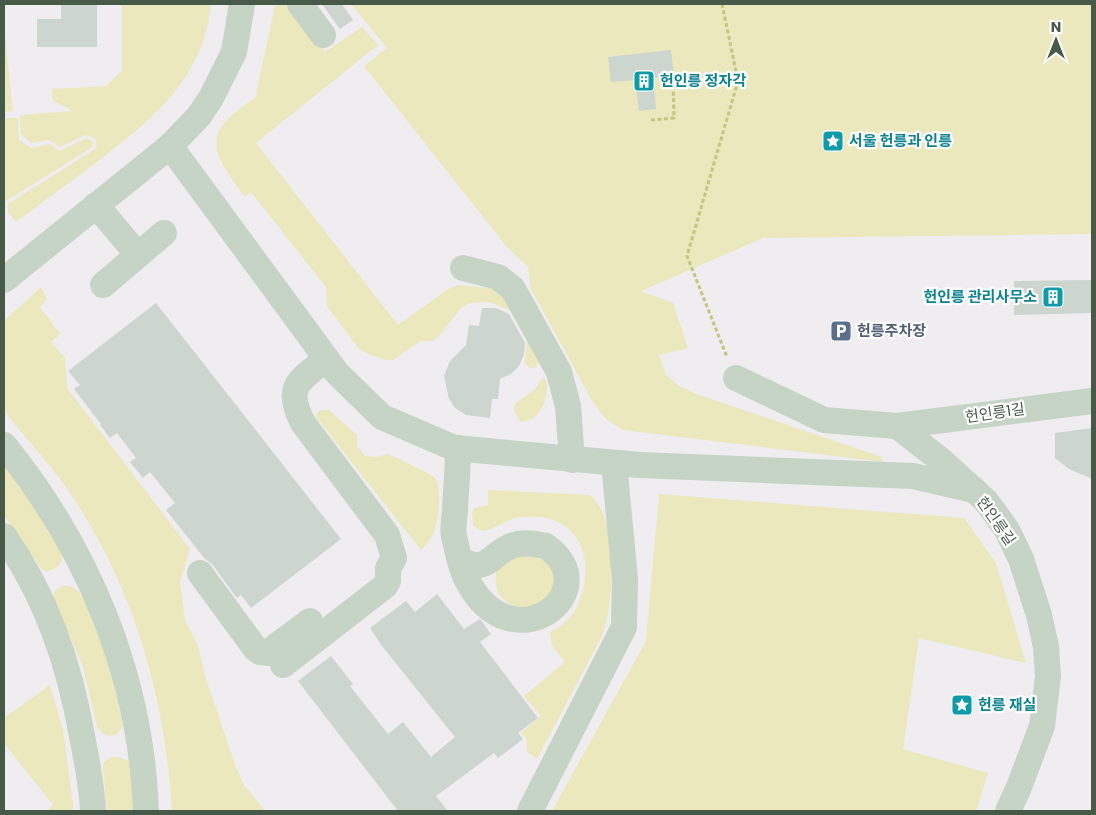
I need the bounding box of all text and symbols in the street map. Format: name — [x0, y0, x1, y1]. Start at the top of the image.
north arrow — [1031, 15, 1081, 65]
text: N — [1051, 17, 1061, 37]
building icon: 헌인릉 정자각 — [632, 69, 656, 93]
place label: 헌인릉 정자각 — [660, 70, 746, 91]
place icon: 서울 헌릉과 인릉 — [821, 129, 845, 153]
place label: 서울 헌릉과 인릉 — [849, 130, 952, 151]
building icon: 헌인릉 관리사무소 — [1041, 285, 1065, 309]
place label: 헌인릉 관리사무소 — [923, 286, 1037, 307]
parking icon: 헌릉주차장 — [829, 319, 853, 343]
place label: 헌릉주차장 — [857, 320, 926, 341]
street label: 헌인릉1길 — [964, 398, 1026, 427]
street label: 헌인릉길 — [972, 492, 1021, 549]
place icon: 헌릉 재실 — [950, 693, 974, 717]
place label: 헌릉 재실 — [978, 694, 1036, 715]

